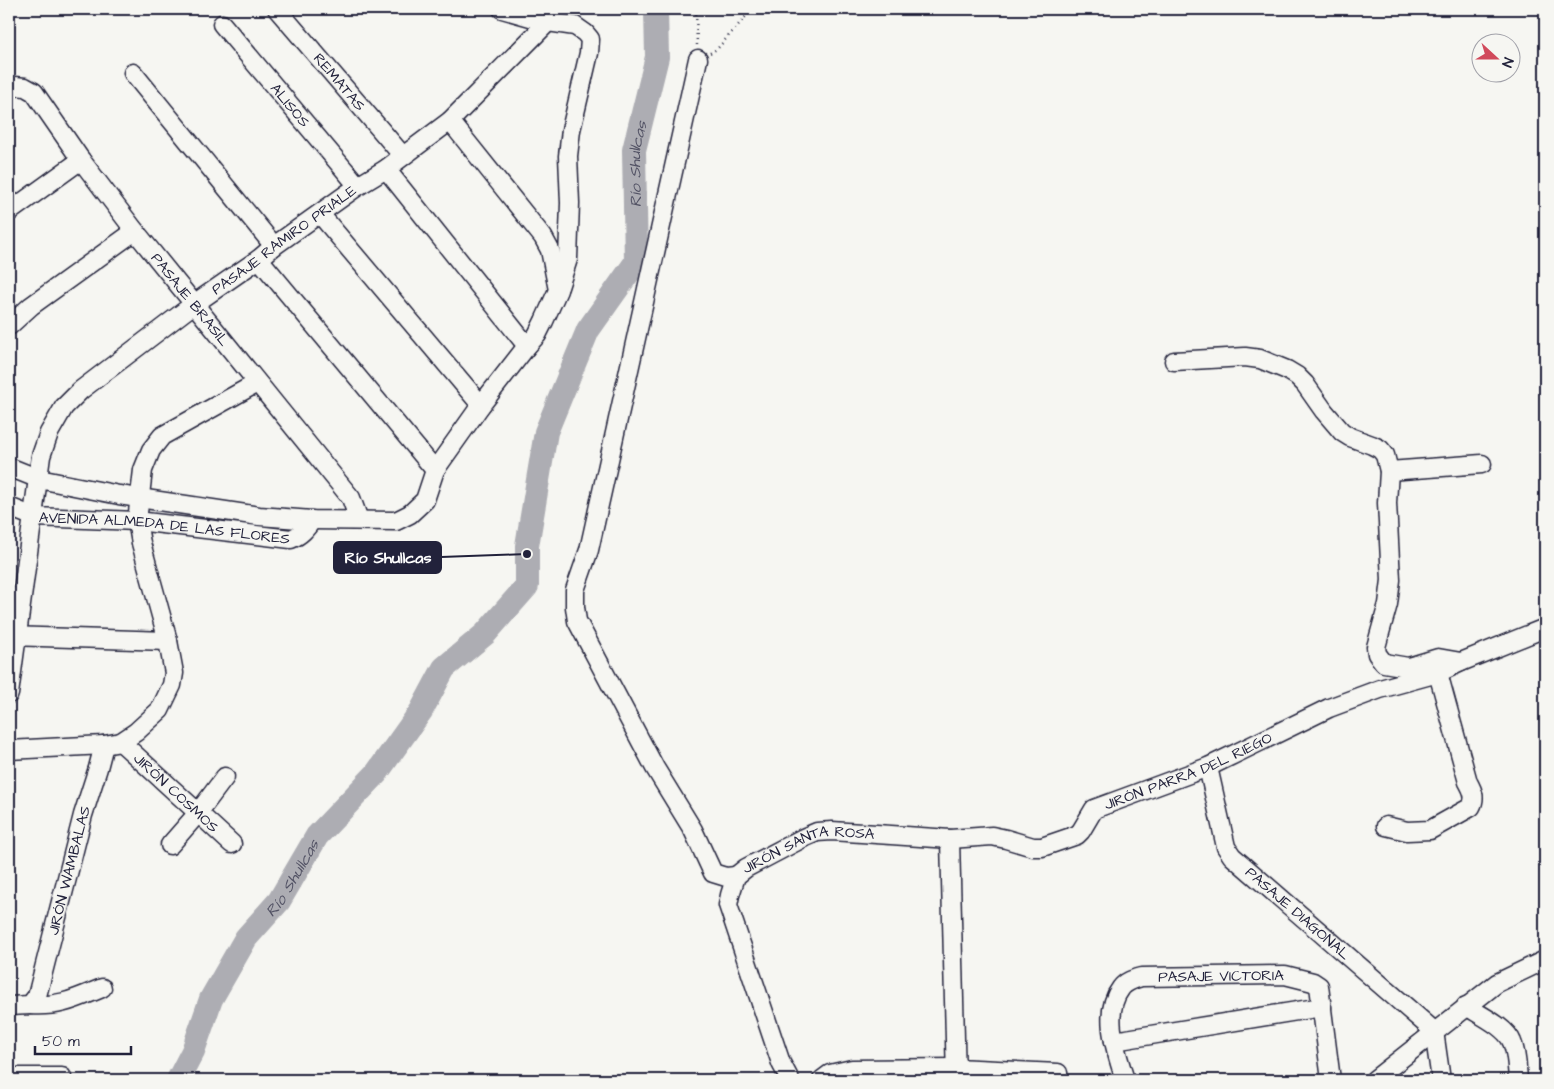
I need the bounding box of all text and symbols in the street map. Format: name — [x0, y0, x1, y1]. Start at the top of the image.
north arrow — [1472, 32, 1522, 82]
street label: REMATAS — [308, 49, 370, 116]
text: N — [1496, 55, 1518, 70]
street label: ALISOS — [265, 79, 315, 132]
water label: Río Shullcas — [624, 118, 653, 207]
street label: PASAJE RAMIRO PRIALE — [207, 180, 361, 300]
street label: PASAJE BRASIL — [146, 249, 235, 351]
street label: AVENIDA ALMEDA DE LAS FLORES — [39, 507, 291, 550]
callout: Río Shullcas — [334, 542, 441, 573]
text: Río Shullcas — [345, 547, 431, 569]
street label: JIRÓN PARRA DEL RIEGO — [1101, 727, 1276, 815]
street label: JIRÓN COSMOS — [129, 749, 223, 838]
street label: JIRÓN WAMBALAS — [43, 803, 96, 937]
street label: JIRÓN SANTA ROSA — [739, 821, 876, 879]
water label: Río Shullcas — [260, 835, 325, 922]
street label: PASAJE DIAGONAL — [1241, 862, 1355, 965]
street label: PASAJE VICTORIA — [1158, 965, 1284, 988]
scale bar — [35, 1024, 131, 1056]
text: 50 m — [42, 1031, 80, 1052]

